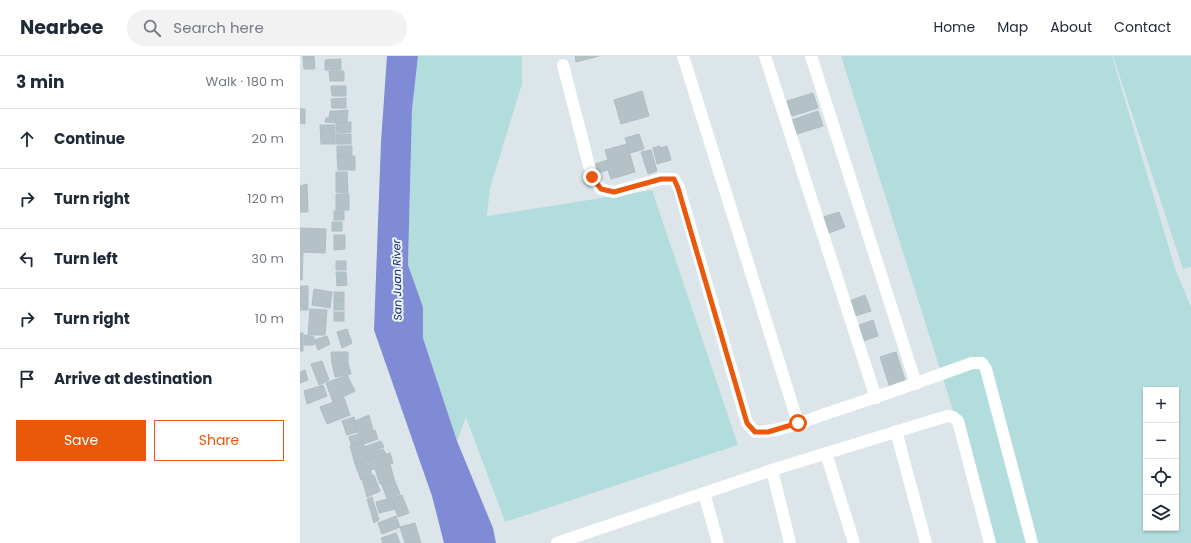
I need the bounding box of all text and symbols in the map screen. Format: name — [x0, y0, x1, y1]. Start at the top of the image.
search box — [127, 10, 407, 46]
text: Nearbee — [20, 14, 103, 41]
icon: search — [141, 17, 163, 39]
text: Search here — [173, 17, 264, 38]
text: Home — [933, 17, 975, 37]
text: Map — [997, 17, 1028, 37]
text: About — [1050, 17, 1092, 37]
text: Contact — [1114, 17, 1171, 37]
text: 3 min — [16, 70, 64, 94]
text: Walk · 180 m — [206, 72, 284, 91]
icon: ahead — [16, 128, 38, 150]
text: Continue — [54, 128, 125, 149]
text: 20 m — [251, 129, 284, 148]
route end — [583, 168, 601, 186]
icon: right — [16, 188, 38, 210]
text: Turn right — [54, 188, 130, 209]
text: 120 m — [247, 189, 284, 208]
water label: San Juan River — [388, 238, 406, 321]
icon: left — [16, 248, 38, 270]
text: Turn left — [54, 248, 118, 269]
text: 30 m — [251, 249, 284, 268]
icon: right — [16, 308, 38, 330]
text: Turn right — [54, 308, 130, 329]
text: 10 m — [255, 309, 284, 328]
icon: arrive — [16, 368, 38, 390]
text: Arrive at destination — [54, 368, 212, 389]
map controls — [1143, 387, 1179, 531]
button: + — [1143, 387, 1179, 423]
route start — [789, 414, 807, 432]
button: Save — [16, 420, 146, 461]
button: Share — [154, 420, 284, 461]
button: − — [1143, 423, 1179, 459]
button: locate — [1143, 459, 1179, 495]
button: layers — [1143, 495, 1179, 531]

